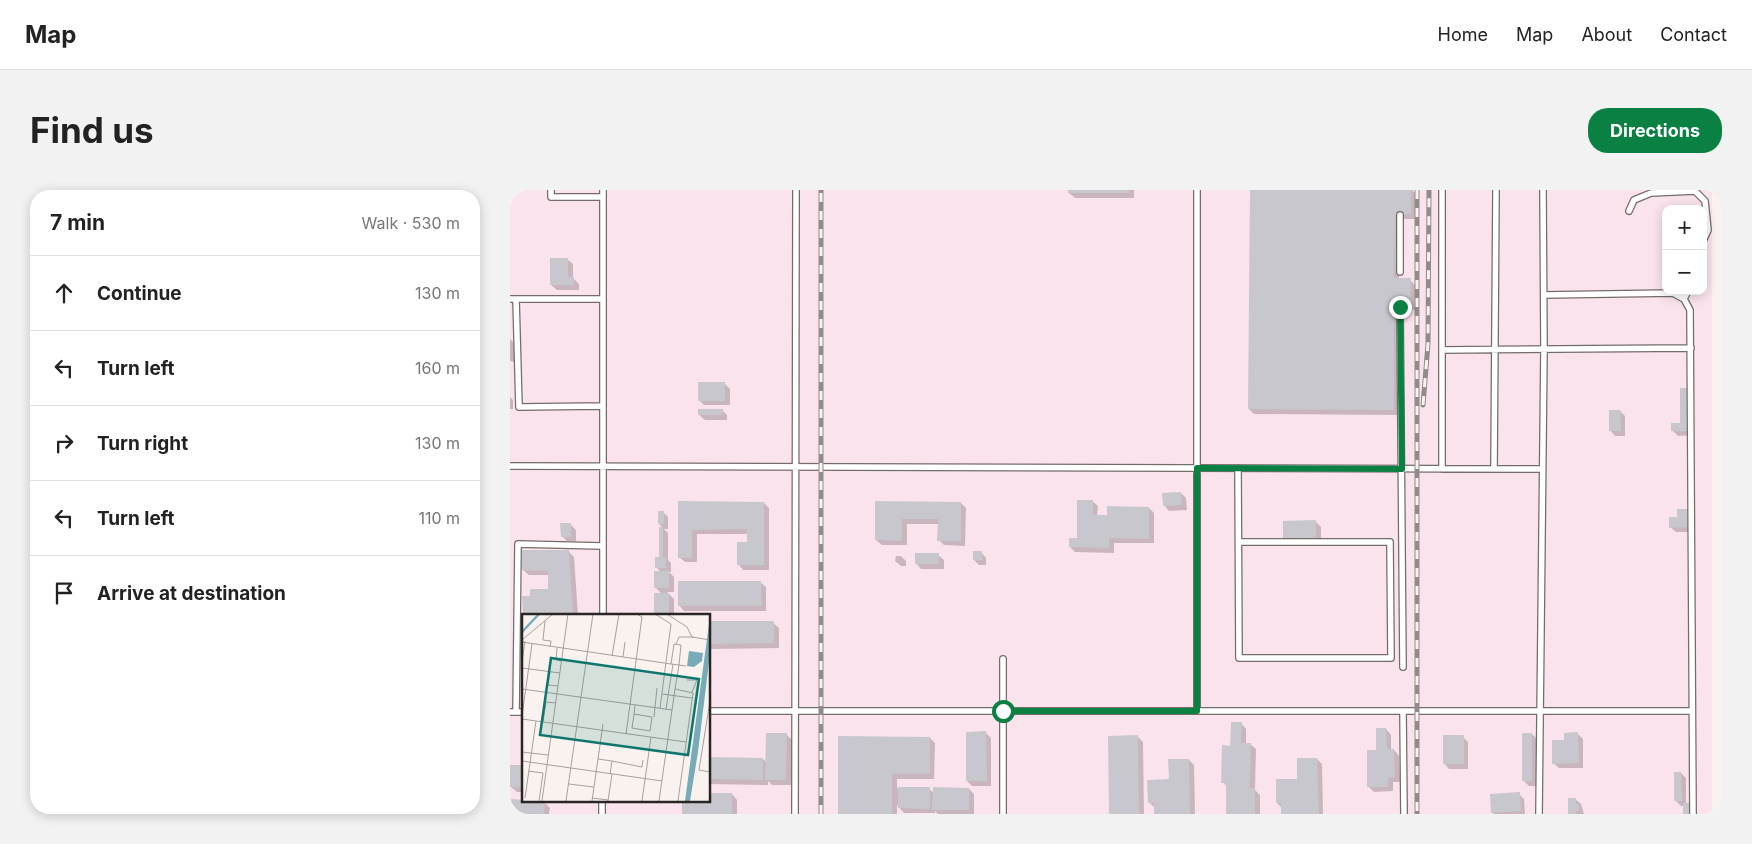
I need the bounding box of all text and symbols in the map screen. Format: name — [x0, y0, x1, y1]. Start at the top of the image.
text: Map — [25, 20, 76, 49]
text: Home — [1438, 24, 1488, 45]
text: Map — [1516, 24, 1553, 45]
text: About — [1581, 24, 1632, 45]
text: Contact — [1660, 24, 1727, 45]
button: Directions — [1588, 108, 1722, 153]
text: Find us — [30, 109, 154, 151]
map controls — [1662, 205, 1707, 295]
button: + — [1662, 205, 1707, 250]
text: 7 min — [50, 210, 105, 235]
text: Walk · 530 m — [362, 213, 460, 233]
button: − — [1662, 250, 1707, 295]
icon: ahead — [50, 279, 78, 307]
text: Continue — [97, 282, 182, 305]
text: 130 m — [415, 283, 460, 303]
route end — [1389, 296, 1412, 319]
icon: left — [50, 354, 78, 382]
text: Turn left — [97, 357, 175, 380]
text: 160 m — [415, 358, 460, 378]
icon: right — [50, 429, 78, 457]
text: Turn right — [97, 432, 188, 455]
text: 130 m — [415, 433, 460, 453]
icon: left — [50, 504, 78, 532]
text: Turn left — [97, 507, 175, 530]
text: 110 m — [418, 508, 460, 528]
icon: arrive — [50, 579, 78, 607]
text: Arrive at destination — [97, 582, 286, 605]
inset map — [522, 614, 710, 802]
route start — [992, 700, 1015, 723]

